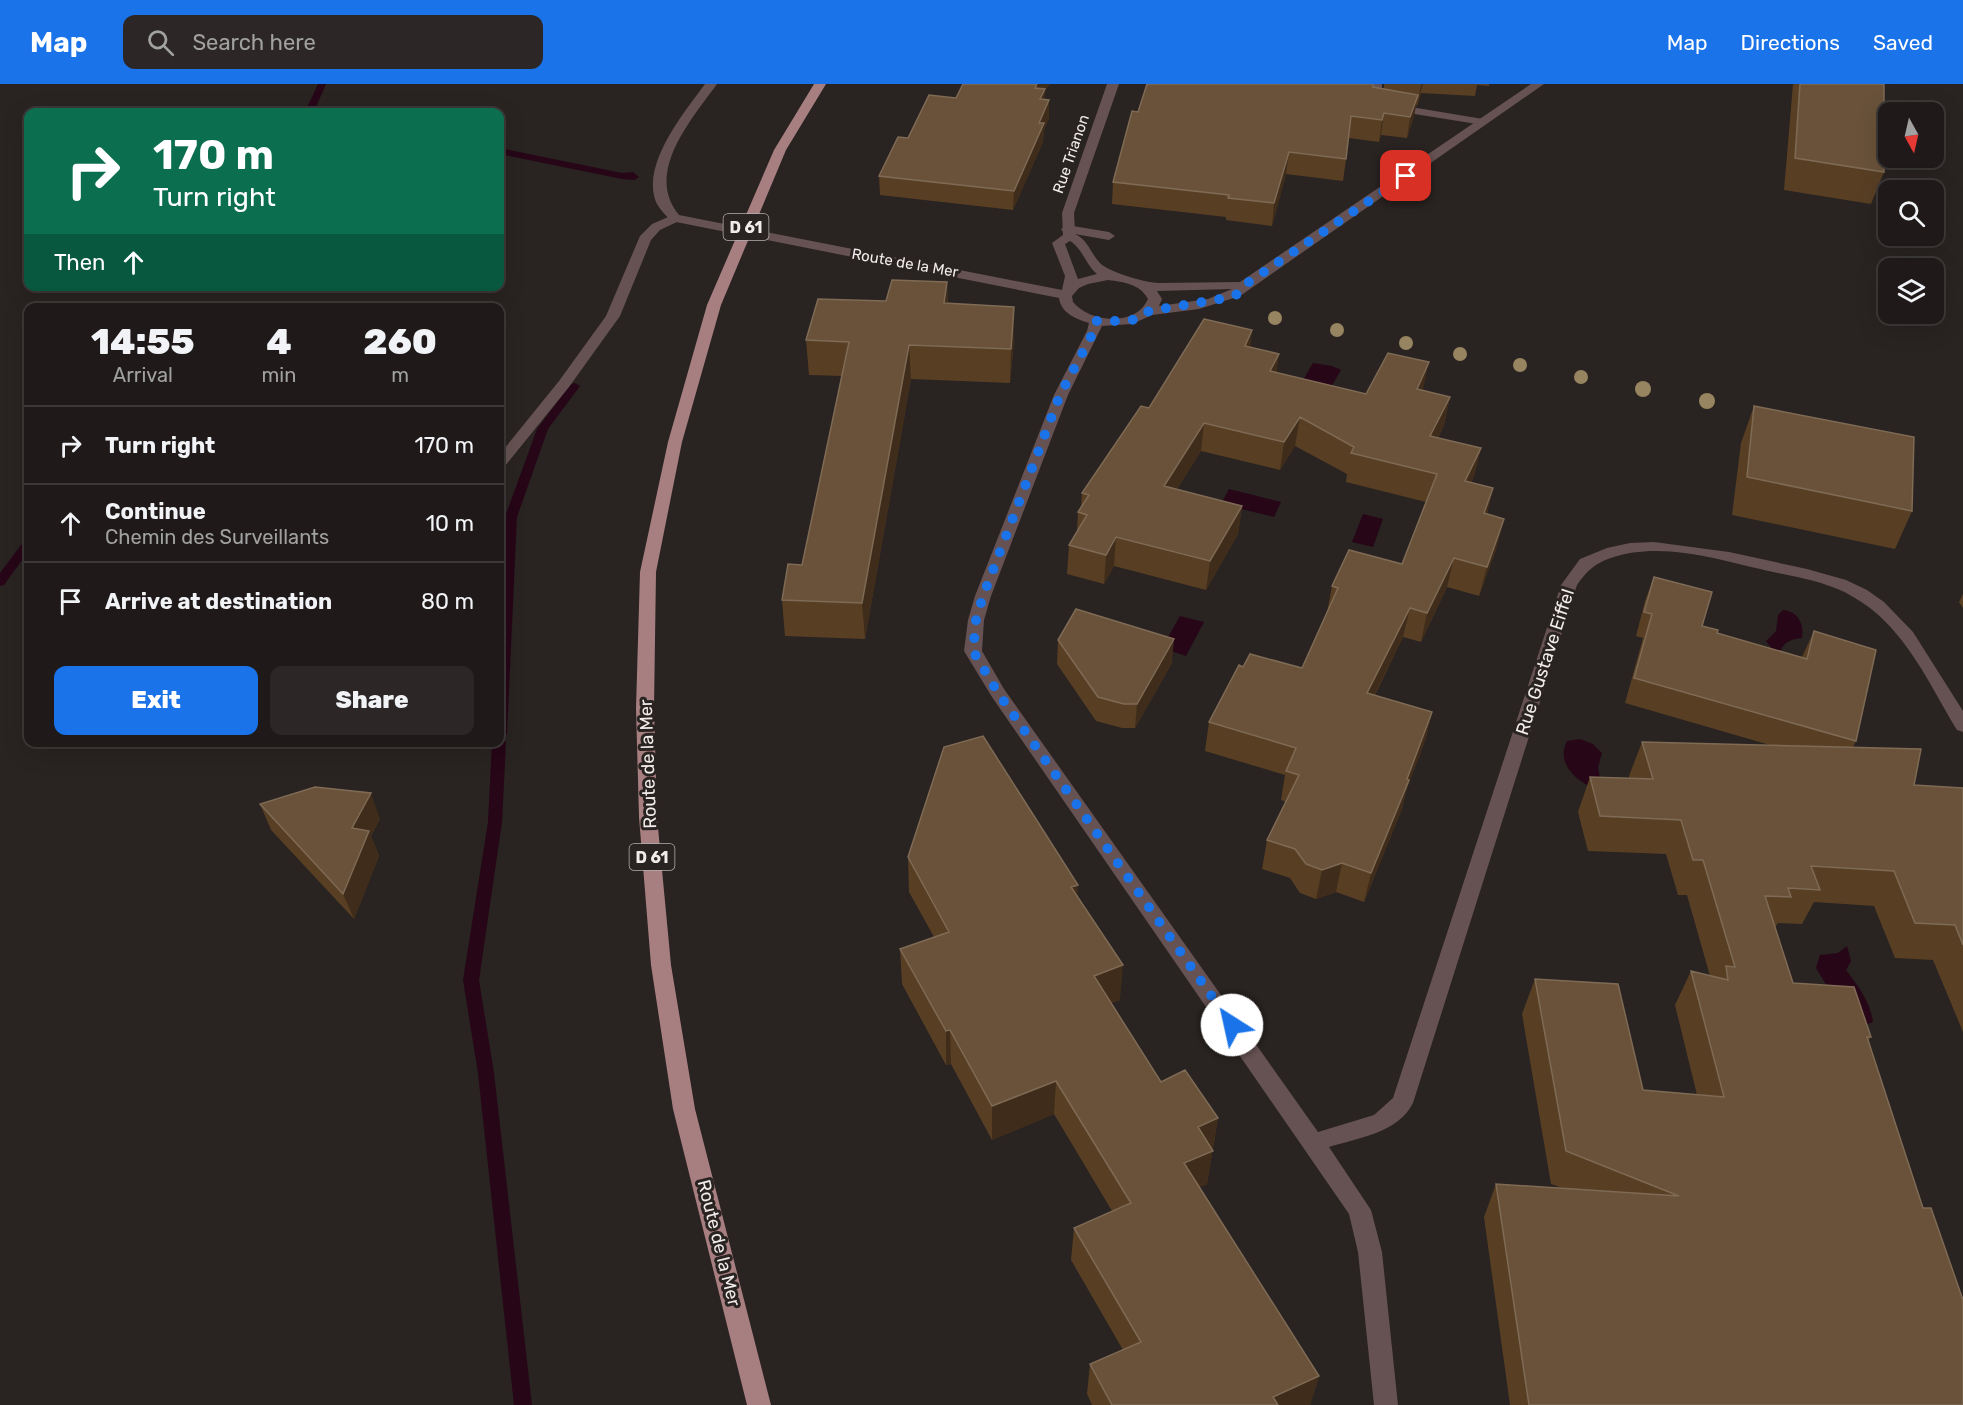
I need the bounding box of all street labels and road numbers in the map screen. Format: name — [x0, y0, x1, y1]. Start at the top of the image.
street label: Rue Trianon — [1049, 112, 1093, 196]
road number: D 61 — [724, 214, 768, 240]
street label: Route de la Mer — [850, 245, 960, 281]
street label: Rue Gustave Eiffel — [1511, 586, 1579, 738]
street label: Route de la Mer — [635, 699, 661, 829]
road number: D 61 — [630, 844, 674, 870]
street label: Route de la Mer — [693, 1178, 745, 1309]

